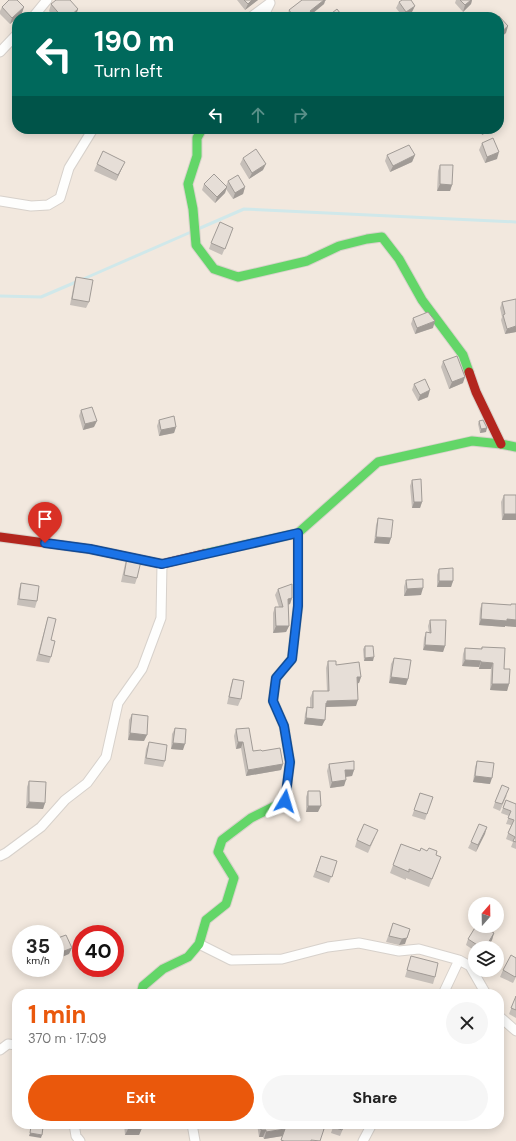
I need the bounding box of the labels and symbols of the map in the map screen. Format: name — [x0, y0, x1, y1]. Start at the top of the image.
pin — [28, 502, 62, 543]
position arrow — [264, 780, 306, 822]
north arrow — [468, 897, 504, 933]
speed limit sign: 40 — [72, 925, 124, 977]

